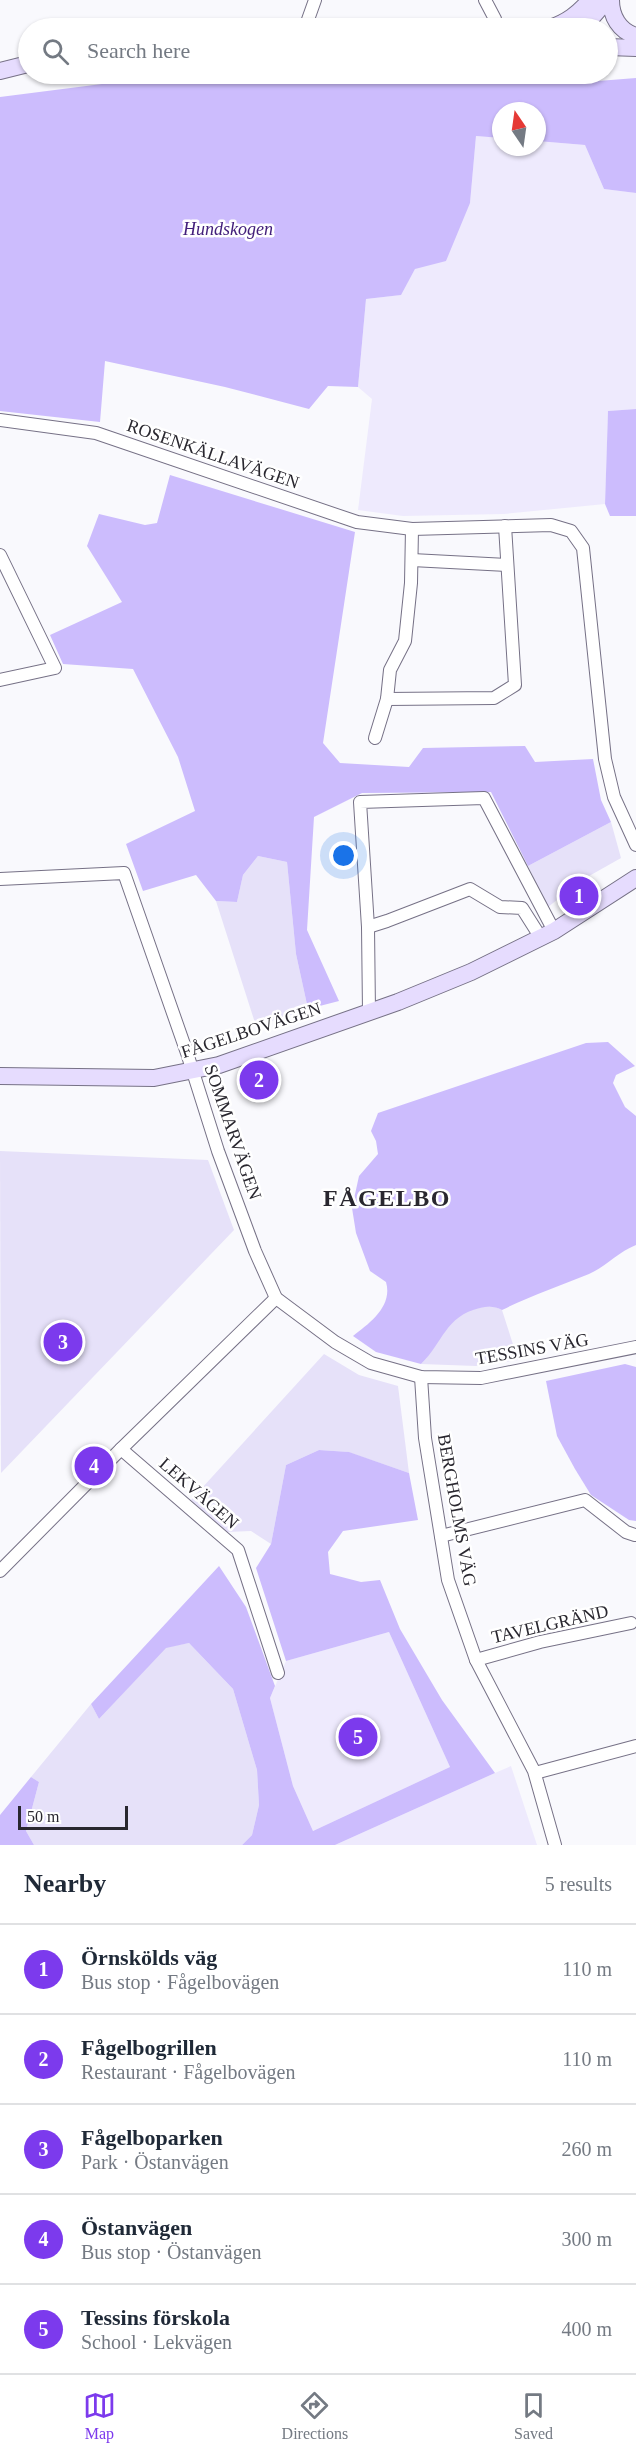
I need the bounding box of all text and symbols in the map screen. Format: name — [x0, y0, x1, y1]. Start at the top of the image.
search box — [18, 18, 618, 84]
icon: search — [39, 35, 72, 68]
text: Search here — [87, 38, 190, 63]
north arrow — [492, 102, 546, 156]
park label: Hundskogen — [182, 219, 273, 239]
street label: ROSENKÄLLAVÄGEN — [124, 415, 302, 493]
your location — [329, 841, 358, 870]
pin: 1 — [560, 874, 598, 918]
street label: FÅGELBOVÄGEN — [178, 998, 324, 1062]
pin: 2 — [240, 1058, 278, 1102]
street label: SOMMARVÄGEN — [200, 1062, 266, 1202]
district label: FÅGELBO — [323, 1185, 451, 1211]
pin: 3 — [44, 1320, 82, 1364]
street label: TESSINS VÄG — [474, 1329, 590, 1369]
street label: BERGHOLMS VÄG — [434, 1432, 480, 1588]
pin: 4 — [74, 1444, 113, 1488]
street label: LEKVÄGEN — [155, 1453, 243, 1533]
street label: TAVELGRÄND — [490, 1601, 610, 1647]
pin: 5 — [338, 1714, 378, 1760]
scale bar — [18, 1803, 128, 1830]
text: 50 m — [27, 1808, 59, 1825]
text: Nearby — [24, 1869, 106, 1898]
text: 5 results — [545, 1873, 612, 1895]
text: Örnskölds väg — [81, 1945, 217, 1970]
text: 1 — [39, 1958, 49, 1980]
text: 110 m — [562, 1958, 612, 1980]
text: Bus stop · Fågelbovägen — [81, 1971, 279, 1993]
text: Fågelbogrillen — [81, 2035, 217, 2060]
text: 2 — [39, 2048, 49, 2070]
text: 110 m — [562, 2048, 612, 2070]
text: Restaurant · Fågelbovägen — [81, 2061, 295, 2083]
text: Fågelboparken — [81, 2125, 223, 2150]
text: 3 — [39, 2138, 49, 2160]
text: 260 m — [561, 2138, 612, 2160]
text: Park · Östanvägen — [81, 2151, 229, 2173]
text: Östanvägen — [81, 2215, 192, 2240]
text: 4 — [39, 2228, 49, 2250]
text: 300 m — [561, 2228, 612, 2250]
text: Bus stop · Östanvägen — [81, 2241, 262, 2263]
text: Tessins förskola — [81, 2305, 230, 2330]
text: 5 — [39, 2318, 49, 2340]
text: 400 m — [561, 2318, 612, 2340]
text: School · Lekvägen — [81, 2331, 232, 2353]
tab: Map — [83, 2389, 116, 2443]
tab: Directions — [282, 2389, 348, 2443]
tab: Saved — [514, 2389, 553, 2443]

